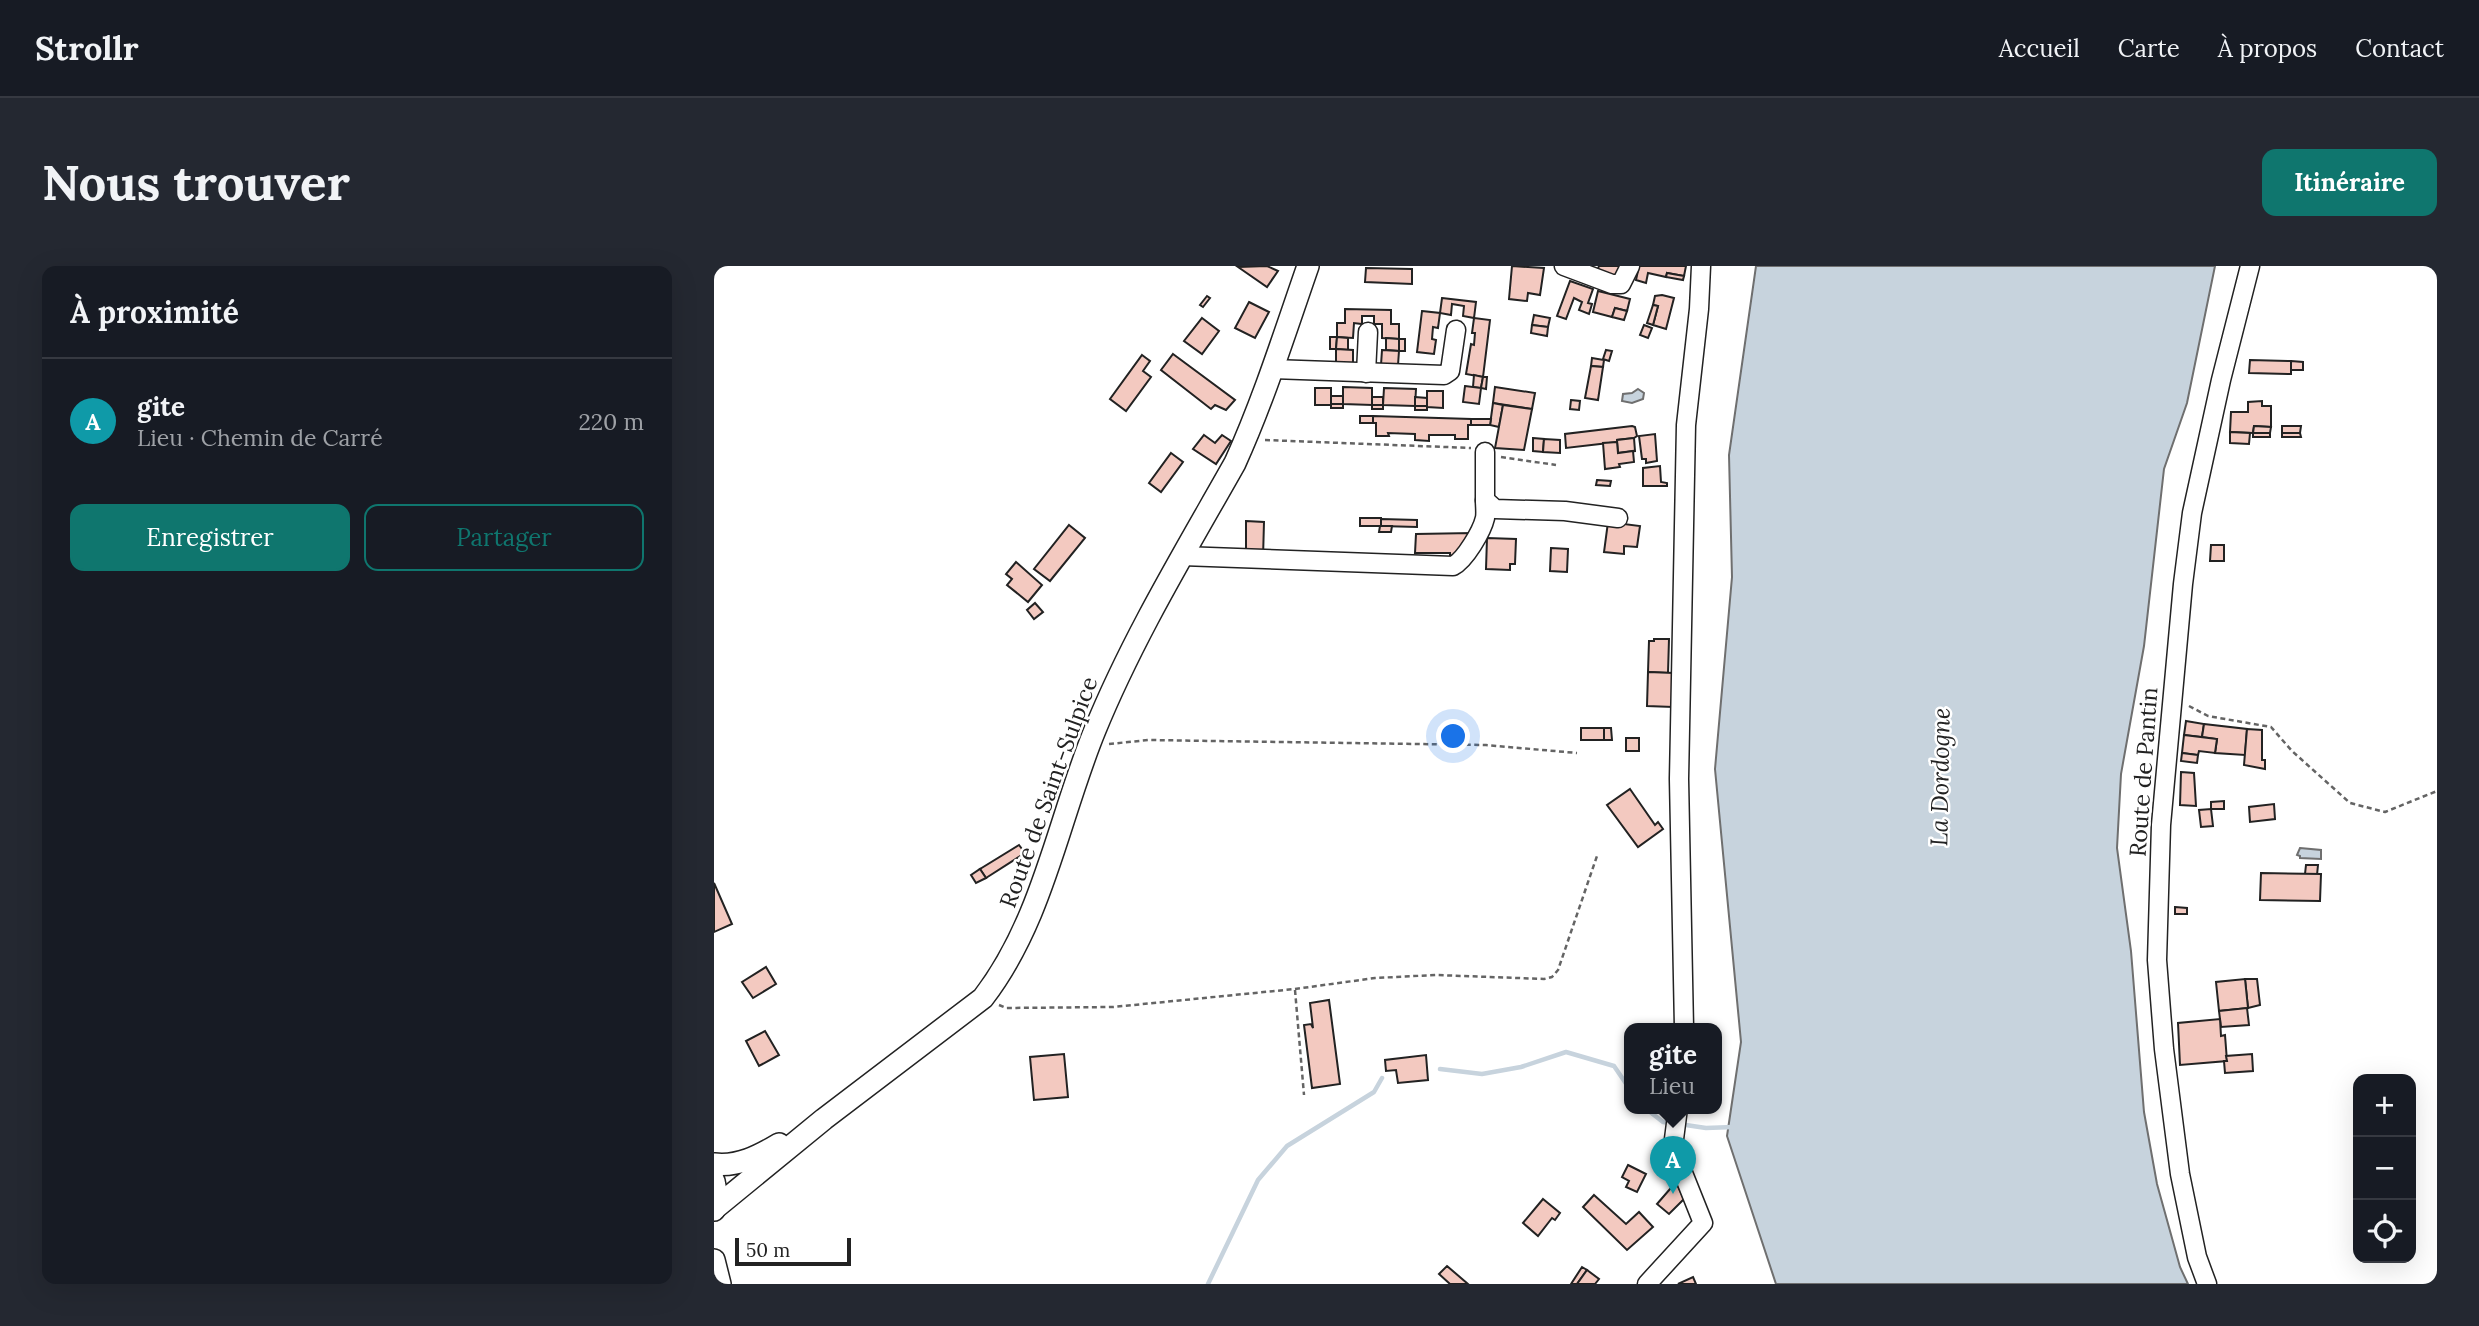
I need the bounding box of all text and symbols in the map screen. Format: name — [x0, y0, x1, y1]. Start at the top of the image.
text: Strollr — [35, 27, 139, 69]
text: Accueil — [1999, 33, 2080, 64]
text: Carte — [2118, 33, 2180, 64]
text: À propos — [2218, 33, 2317, 64]
text: Contact — [2355, 33, 2444, 64]
button: Itinéraire — [2262, 149, 2437, 216]
text: Nous trouver — [42, 151, 350, 213]
text: À proximité — [70, 293, 239, 331]
text: gite — [137, 390, 185, 423]
text: A — [85, 407, 101, 436]
text: 220 m — [578, 407, 644, 436]
text: Lieu · Chemin de Carré — [137, 423, 383, 452]
button: Enregistrer — [70, 504, 350, 571]
button: Partager — [364, 504, 644, 571]
street label: Route de Saint-Sulpice — [993, 673, 1103, 911]
street label: Route de Pantin — [2123, 686, 2163, 858]
water label: La Dordogne — [1923, 707, 1957, 847]
your location — [1436, 719, 1470, 753]
popup — [1624, 1023, 1722, 1114]
text: gite — [1649, 1038, 1697, 1071]
text: Lieu — [1649, 1071, 1695, 1100]
map controls — [2353, 1074, 2416, 1263]
button: + — [2353, 1074, 2416, 1137]
pin: A — [1650, 1136, 1696, 1194]
button: − — [2353, 1137, 2416, 1200]
button: locate — [2353, 1200, 2416, 1263]
scale bar — [735, 1235, 850, 1267]
text: 50 m — [746, 1238, 790, 1262]

